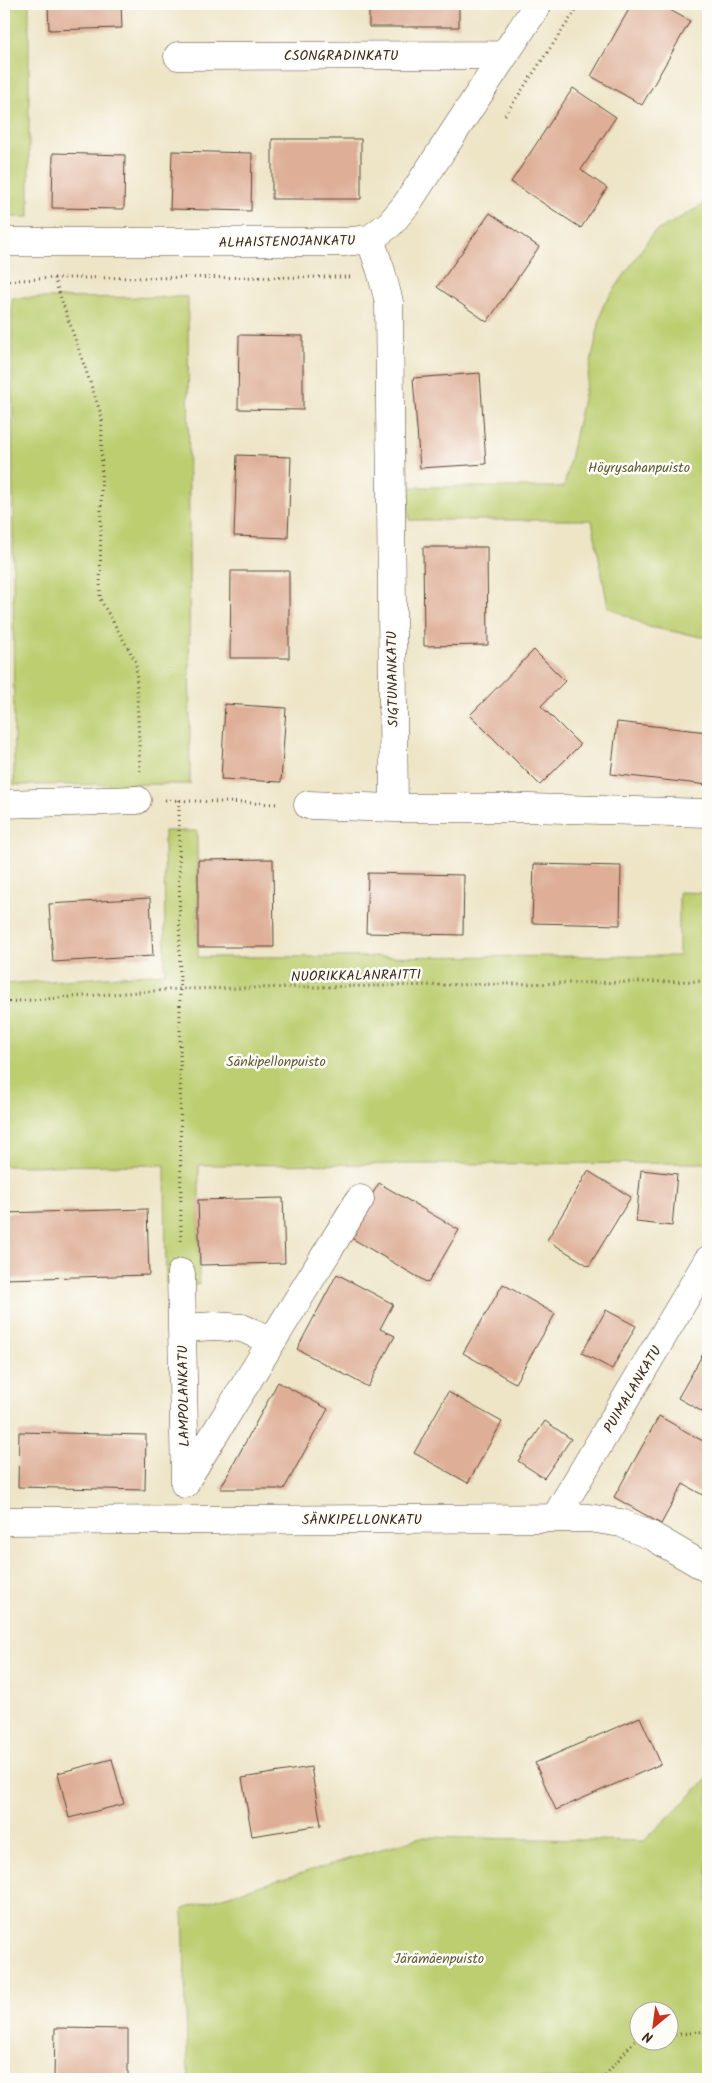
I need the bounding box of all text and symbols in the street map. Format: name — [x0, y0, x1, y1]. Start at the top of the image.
street label: CSONGRADINKATU — [284, 45, 398, 67]
street label: ALHAISTENOJANKATU — [218, 230, 356, 254]
park label: Höyrysahanpuisto — [588, 457, 690, 479]
street label: SIGTUNANKATU — [381, 631, 405, 727]
street label: NUORIKKALANRAITTI — [291, 964, 421, 988]
park label: Sänkipellonpuisto — [226, 1051, 326, 1073]
street label: PUIMALANKATU — [598, 1342, 668, 1437]
street label: LAMPOLANKATU — [172, 1345, 196, 1447]
street label: SÄNKIPELLONKATU — [302, 1509, 422, 1531]
park label: Järämäenpuisto — [394, 1948, 484, 1970]
north arrow — [630, 2000, 680, 2050]
text: N — [639, 2025, 657, 2048]

